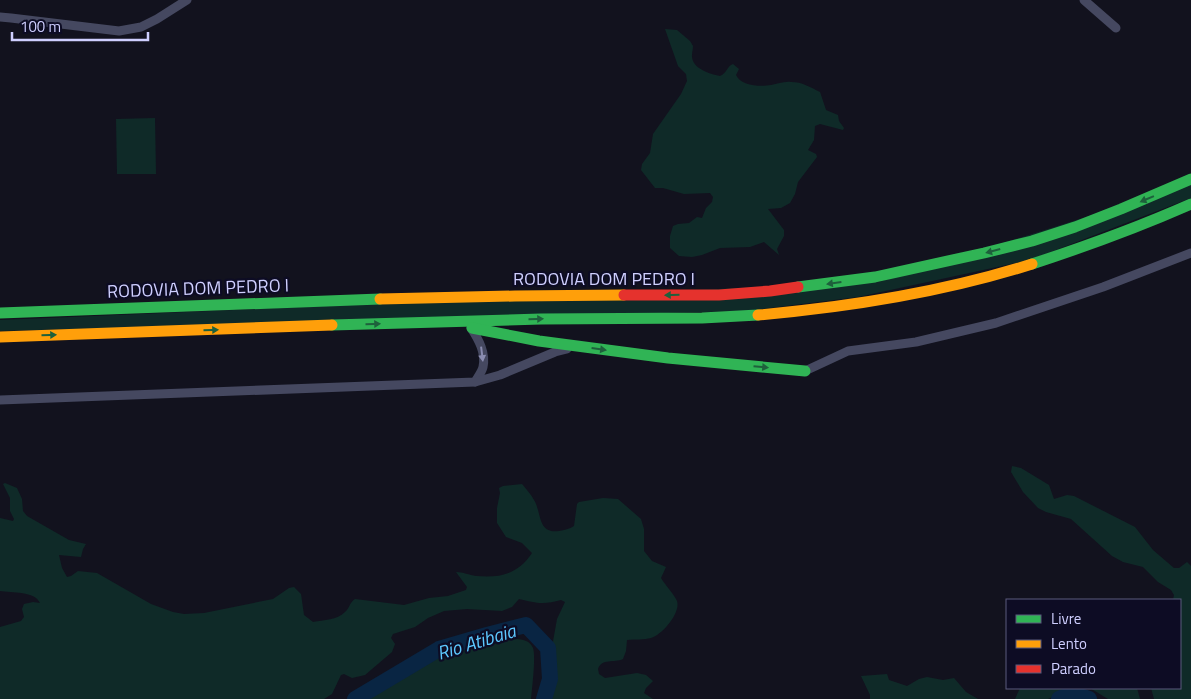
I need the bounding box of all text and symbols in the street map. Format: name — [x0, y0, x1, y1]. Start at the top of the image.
scale bar — [12, 10, 149, 42]
text: 100 m — [20, 15, 61, 38]
one-way arrow — [1140, 195, 1154, 203]
one-way arrow — [985, 247, 1000, 255]
street label: RODOVIA DOM PEDRO I — [513, 265, 695, 292]
street label: RODOVIA DOM PEDRO I — [107, 271, 289, 305]
one-way arrow — [825, 279, 841, 287]
one-way arrow — [664, 291, 680, 299]
one-way arrow — [528, 315, 544, 323]
one-way arrow — [366, 319, 382, 327]
one-way arrow — [203, 325, 219, 333]
one-way arrow — [41, 331, 57, 339]
one-way arrow — [592, 345, 608, 353]
one-way arrow — [478, 347, 486, 363]
one-way arrow — [753, 363, 769, 371]
legend — [1006, 599, 1181, 689]
text: Livre — [1051, 607, 1081, 630]
water label: Rio Atibaia — [433, 615, 520, 667]
text: Lento — [1051, 632, 1087, 655]
text: Parado — [1051, 657, 1096, 680]

